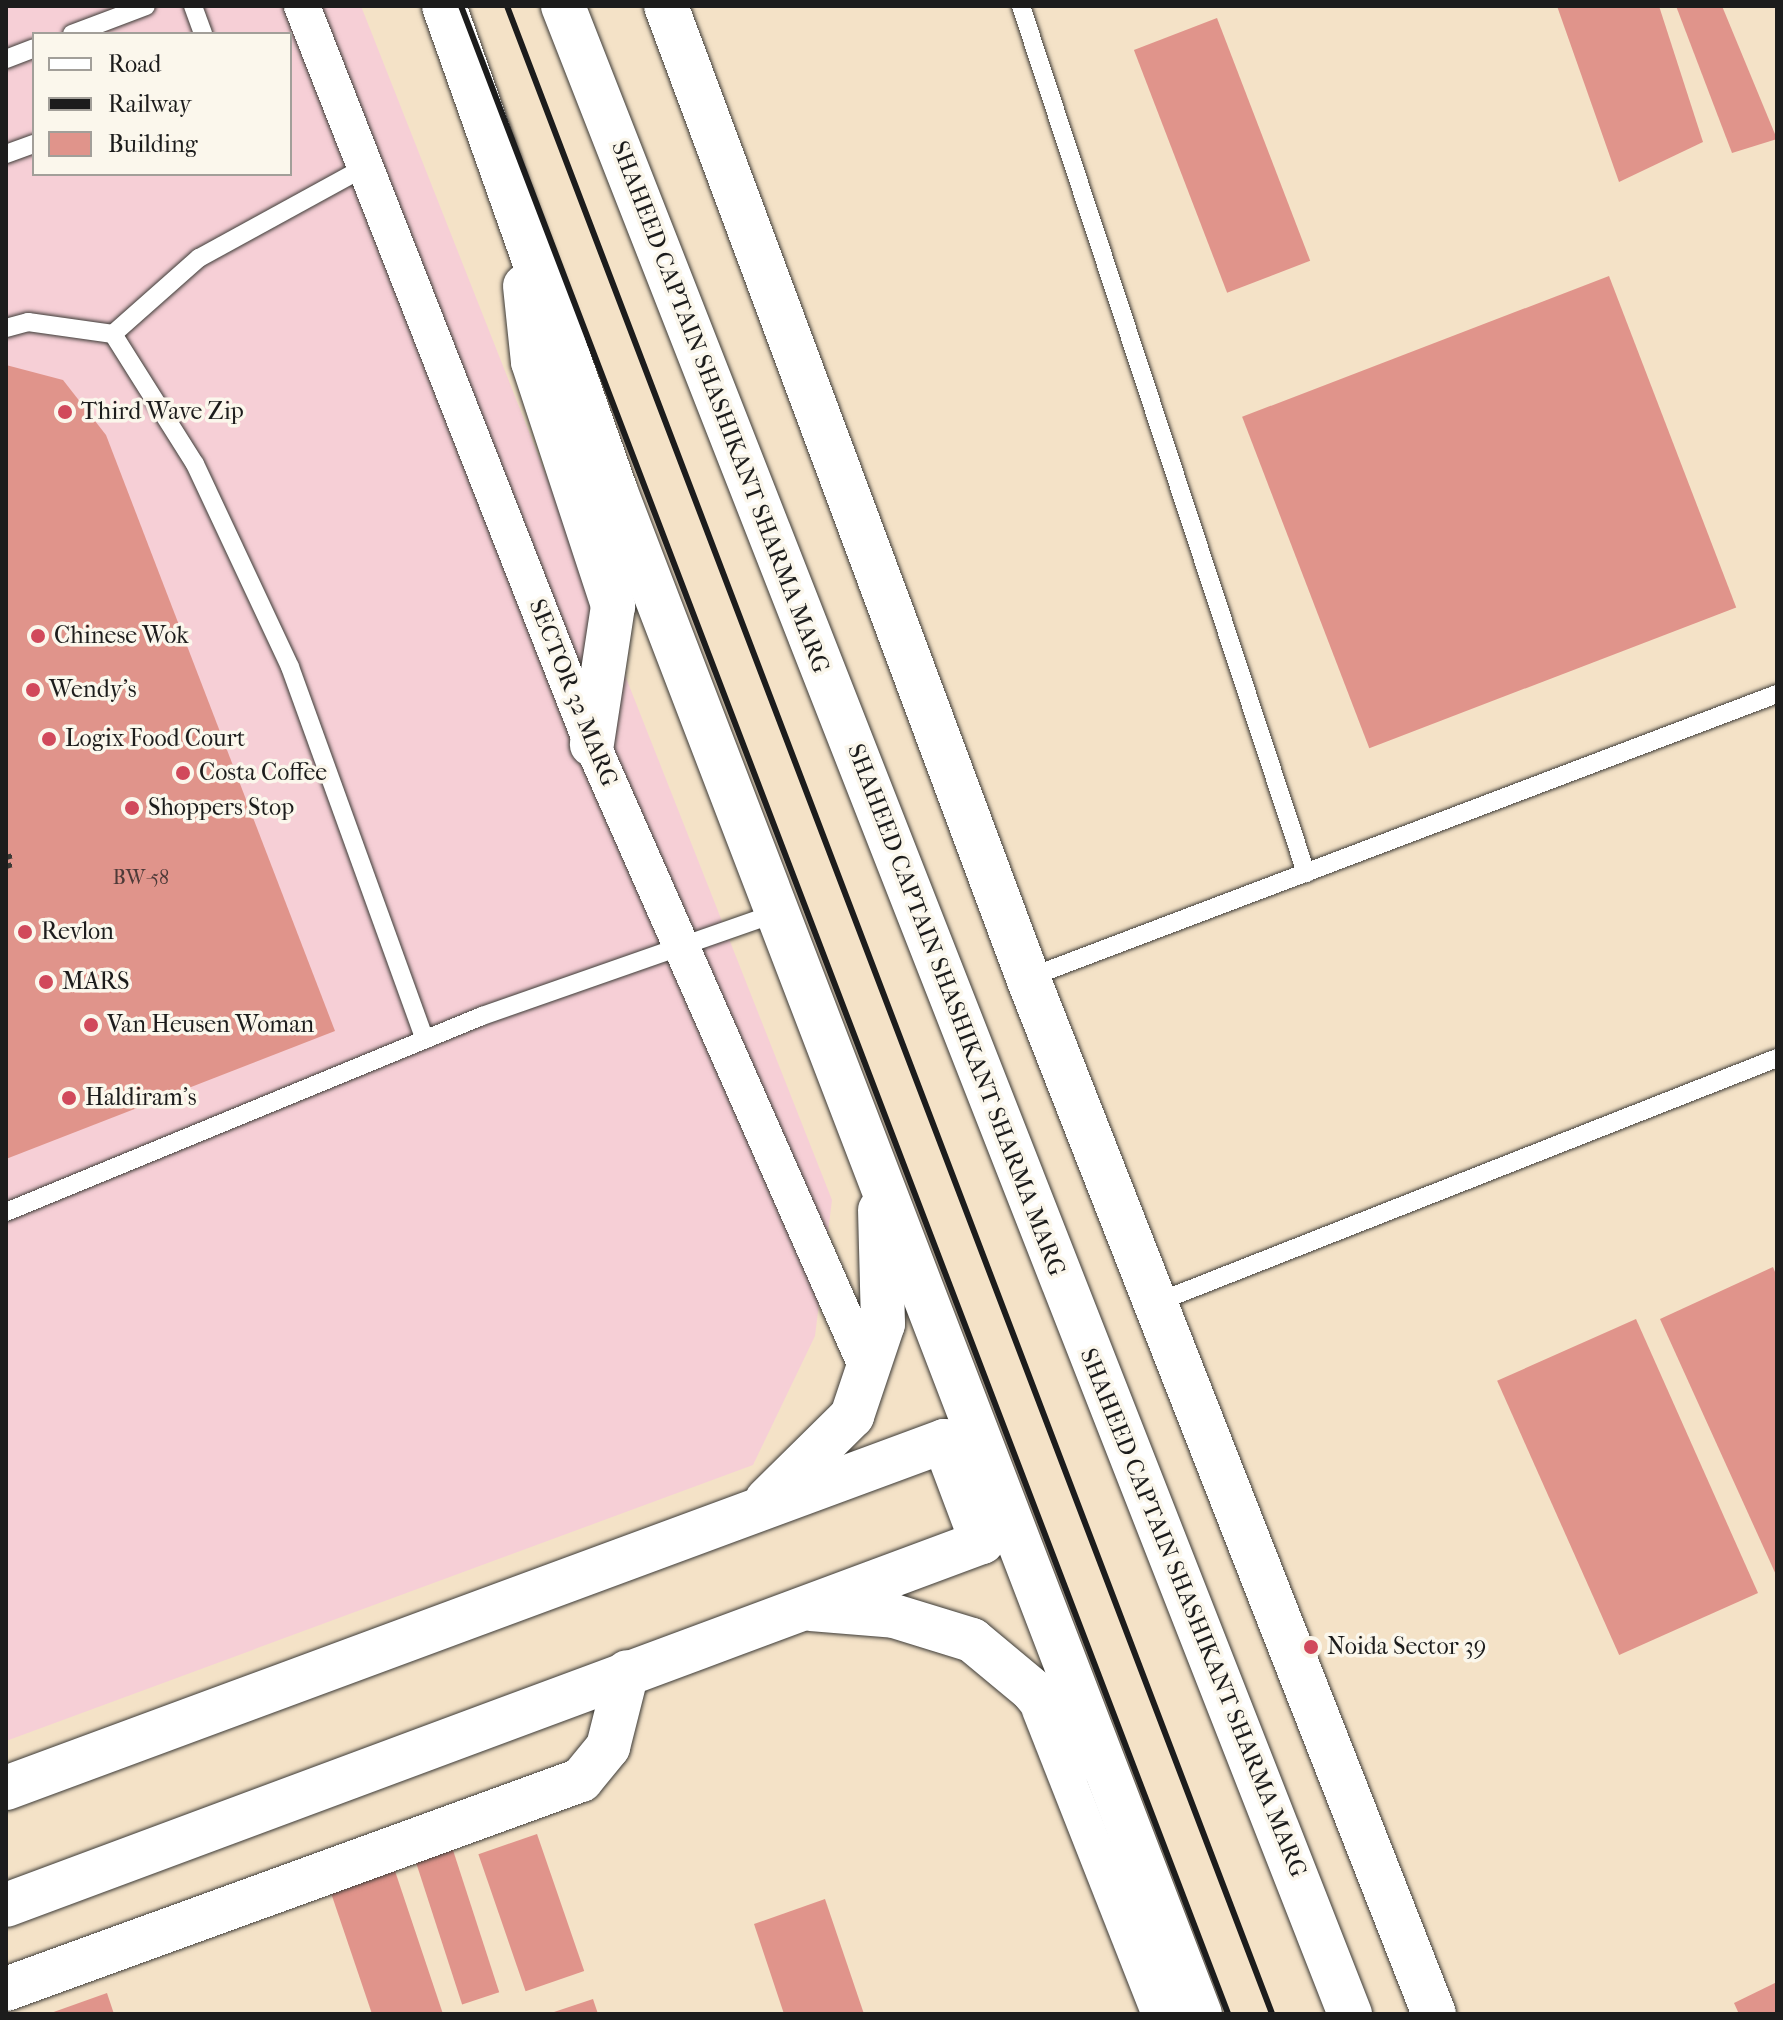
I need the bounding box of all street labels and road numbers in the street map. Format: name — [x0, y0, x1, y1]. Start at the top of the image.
street label: SHAHEED CAPTAIN SHASHIKANT SHARMA MARG — [605, 137, 835, 677]
street label: SECTOR 32 MARG — [522, 595, 624, 791]
street label: SHAHEED CAPTAIN SHASHIKANT SHARMA MARG — [841, 740, 1071, 1280]
street label: SHAHEED CAPTAIN SHASHIKANT SHARMA MARG — [1073, 1344, 1313, 1882]

